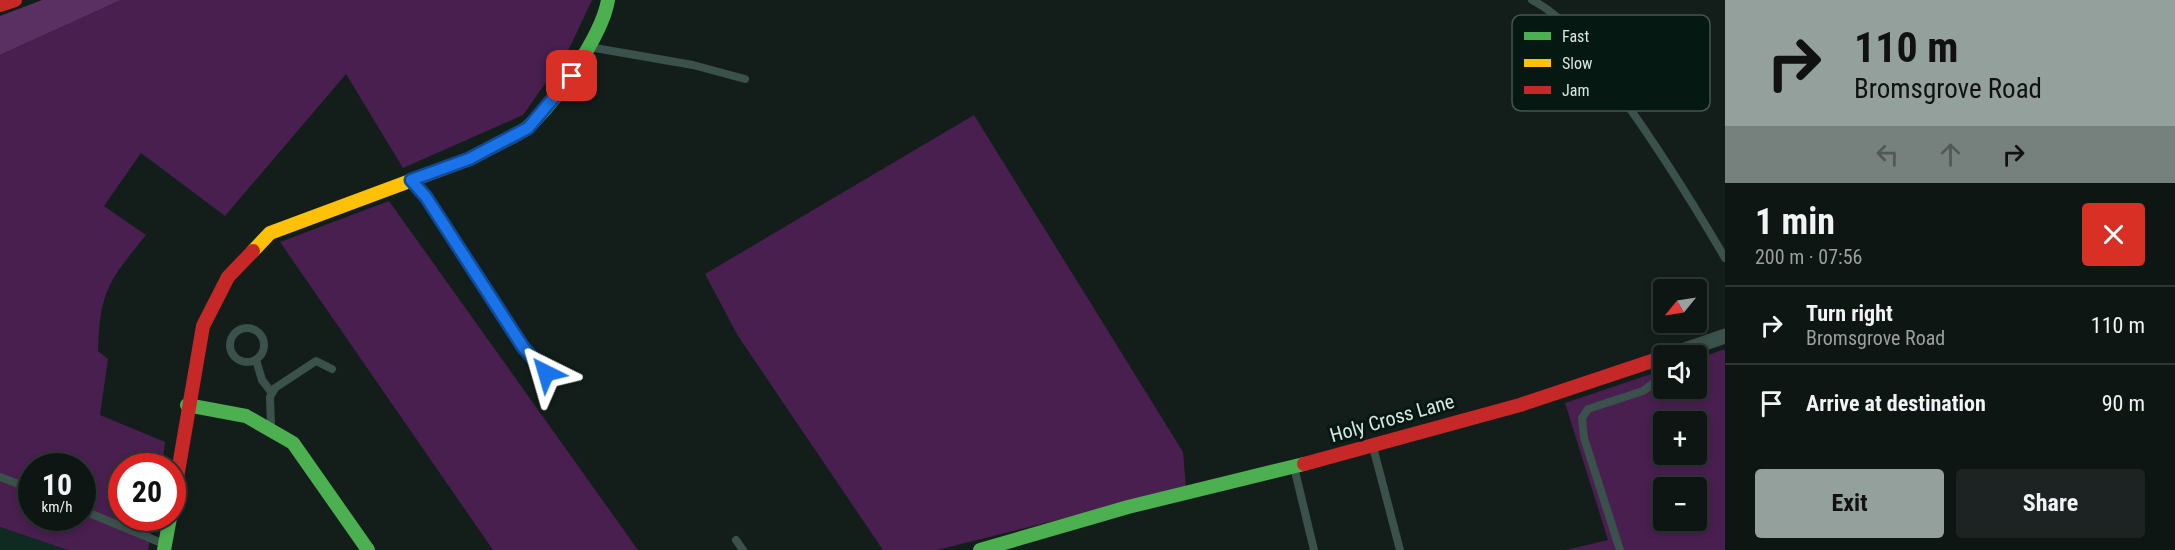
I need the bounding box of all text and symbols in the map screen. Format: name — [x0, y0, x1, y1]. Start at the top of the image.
legend — [1512, 15, 1710, 111]
text: 110 m — [1854, 23, 1959, 72]
icon: right — [1755, 24, 1833, 102]
text: Fast — [1562, 27, 1589, 46]
pin — [546, 50, 597, 101]
text: Slow — [1562, 54, 1592, 73]
icon: arrive — [555, 59, 588, 92]
text: Bromsgrove Road — [1854, 73, 2042, 105]
text: Jam — [1562, 81, 1589, 100]
icon: left — [1871, 138, 1904, 171]
icon: ahead — [1934, 138, 1967, 171]
icon: right — [1997, 138, 2030, 171]
text: 1 min — [1755, 201, 1835, 243]
button: close — [2082, 203, 2145, 266]
text: 200 m · 07:56 — [1755, 245, 1862, 269]
north arrow — [1653, 279, 1707, 333]
map controls — [1653, 279, 1707, 531]
text: Turn right — [1806, 301, 1893, 326]
icon: right — [1755, 309, 1788, 342]
text: 110 m — [2091, 313, 2145, 338]
text: Bromsgrove Road — [1806, 326, 1945, 350]
position arrow — [514, 341, 578, 405]
button: sound — [1653, 345, 1707, 399]
icon: arrive — [1755, 387, 1788, 420]
street label: Holy Cross Lane — [1327, 389, 1457, 447]
text: Arrive at destination — [1806, 391, 1986, 416]
text: 90 m — [2102, 391, 2145, 416]
button: + — [1653, 411, 1707, 465]
speed limit sign: 20 — [108, 453, 186, 531]
text: 10 — [42, 467, 72, 502]
button: Exit — [1755, 469, 1944, 538]
button: Share — [1956, 469, 2145, 538]
button: − — [1653, 477, 1707, 531]
text: km/h — [42, 498, 72, 516]

